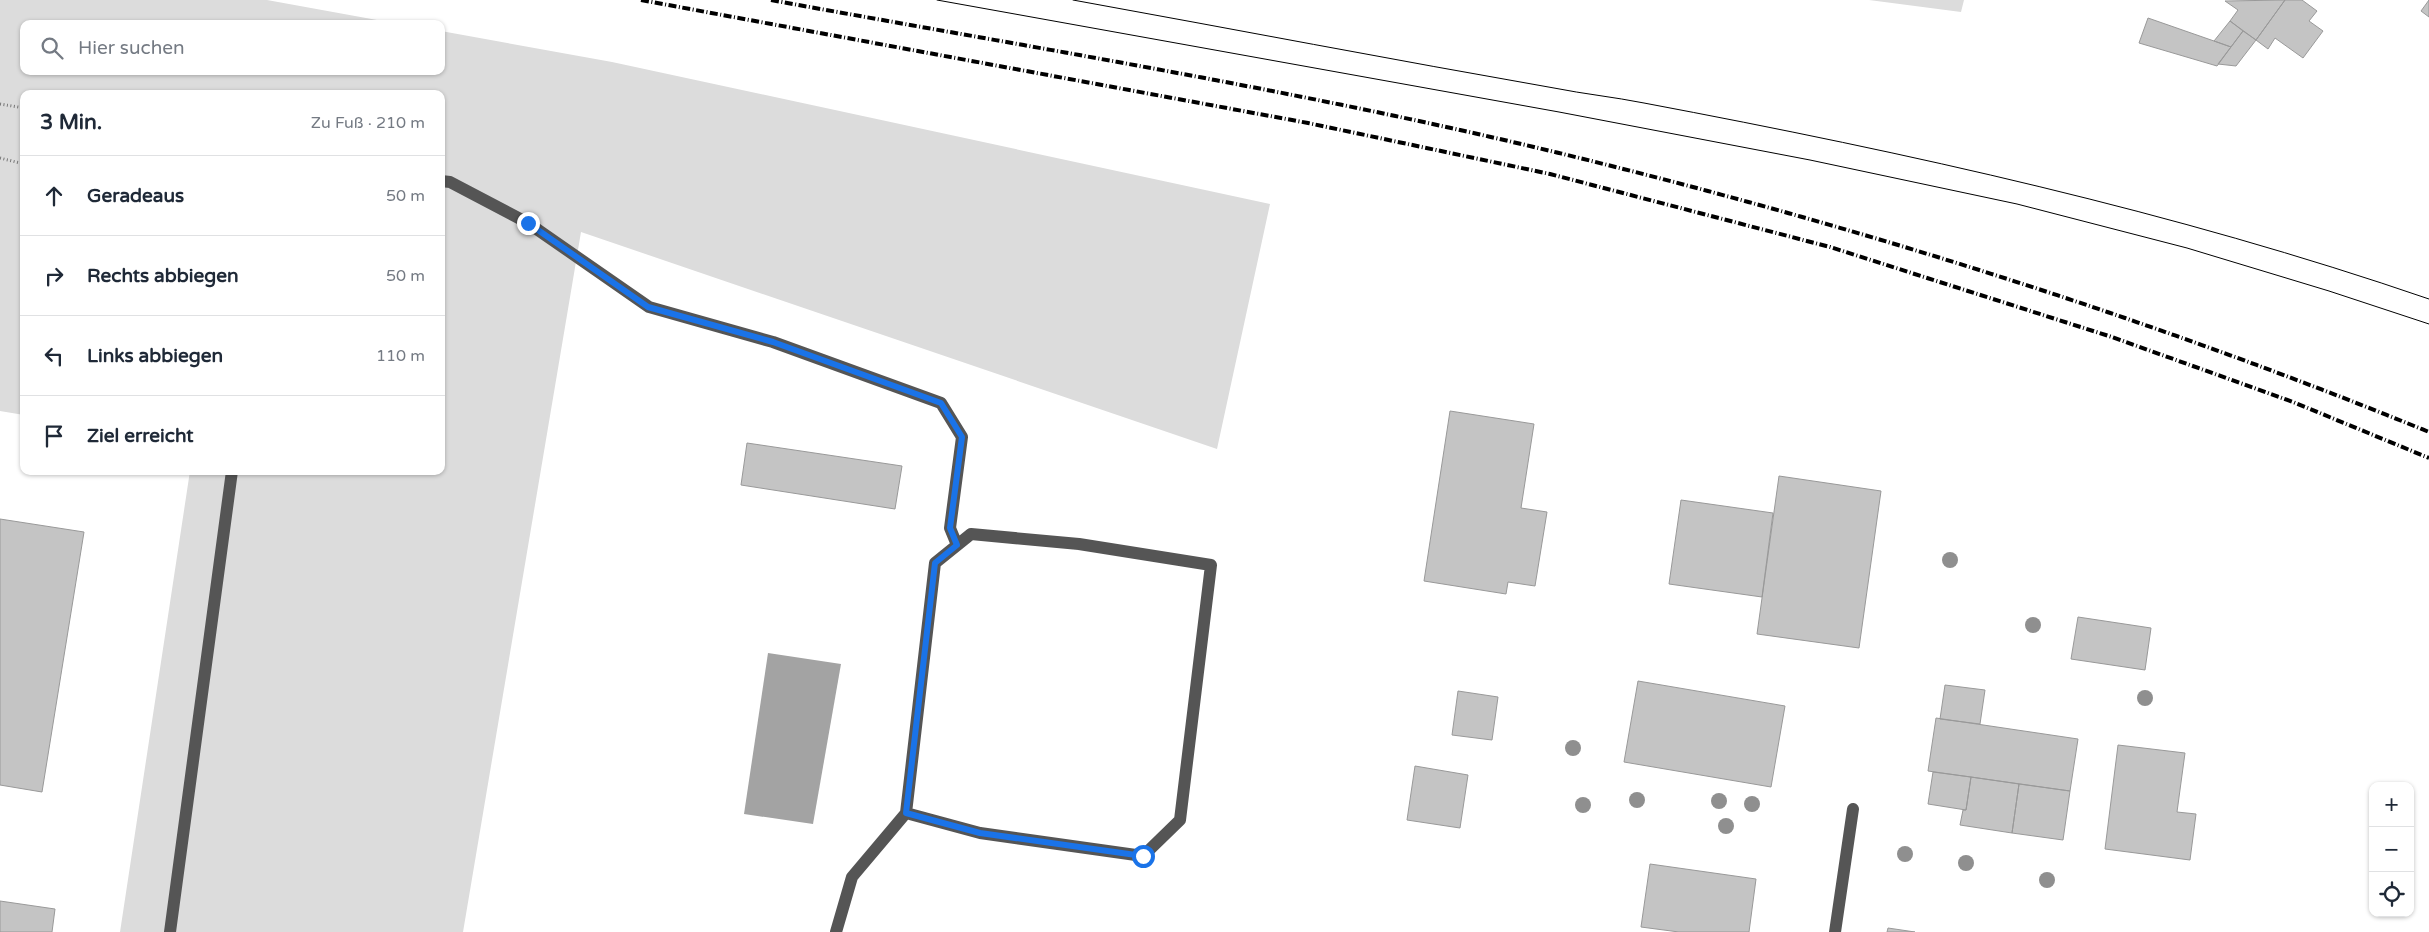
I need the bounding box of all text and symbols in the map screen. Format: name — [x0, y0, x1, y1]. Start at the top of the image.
search box — [20, 20, 445, 75]
icon: search — [38, 34, 66, 62]
text: Hier suchen — [78, 37, 185, 59]
text: 3 Min. — [40, 110, 102, 135]
text: Zu Fuß · 210 m — [311, 113, 425, 133]
icon: ahead — [40, 182, 68, 210]
text: Geradeaus — [87, 185, 184, 207]
text: 50 m — [386, 186, 425, 206]
route end — [517, 212, 540, 235]
icon: right — [40, 262, 68, 290]
text: Rechts abbiegen — [87, 265, 239, 287]
text: 50 m — [386, 266, 425, 286]
icon: left — [40, 342, 68, 370]
text: Links abbiegen — [87, 345, 223, 367]
text: 110 m — [376, 346, 425, 366]
icon: arrive — [40, 422, 68, 450]
text: Ziel erreicht — [87, 425, 194, 447]
map controls — [2369, 782, 2414, 917]
button: + — [2369, 782, 2414, 827]
button: − — [2369, 827, 2414, 872]
route start — [1132, 845, 1155, 868]
button: locate — [2369, 872, 2414, 917]

